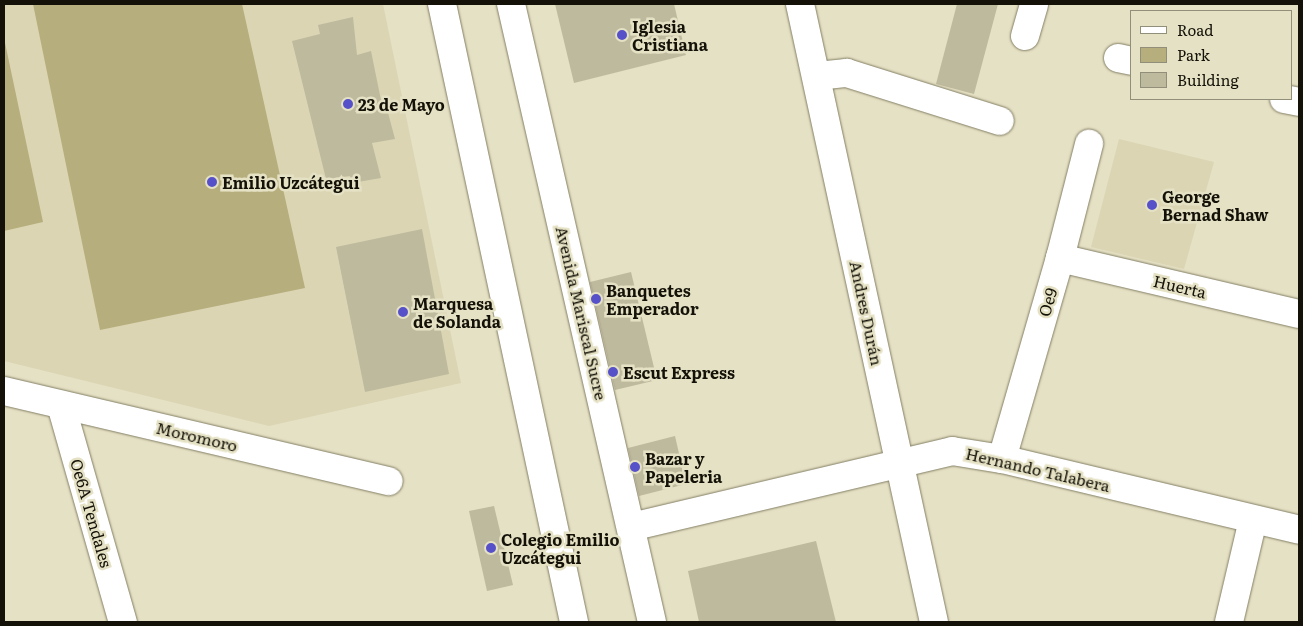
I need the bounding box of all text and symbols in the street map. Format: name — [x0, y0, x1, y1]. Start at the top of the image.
legend — [1130, 10, 1293, 100]
place label: Iglesia Cristiana — [632, 16, 708, 54]
text: Road — [1177, 18, 1213, 41]
marker: Iglesia Cristiana — [616, 29, 628, 41]
text: Park — [1177, 43, 1210, 66]
text: Building — [1177, 68, 1239, 91]
place label: 23 de Mayo — [358, 94, 445, 114]
marker: 23 de Mayo — [342, 98, 354, 110]
place label: Emilio Uzcátegui — [222, 172, 360, 192]
marker: Emilio Uzcátegui — [206, 176, 218, 188]
place label: George Bernad Shaw — [1162, 186, 1268, 224]
marker: George Bernad Shaw — [1146, 199, 1158, 211]
street label: Avenida Mariscal Sucre — [553, 224, 611, 402]
street label: Andres Durán — [847, 259, 887, 367]
street label: Huerta — [1152, 271, 1208, 301]
place label: Banquetes Emperador — [606, 280, 699, 318]
street label: Oe9 — [1034, 285, 1060, 319]
place label: Marquesa de Solanda — [413, 293, 501, 331]
marker: Banquetes Emperador — [590, 293, 602, 305]
marker: Marquesa de Solanda — [397, 306, 409, 318]
place label: Escut Express — [623, 362, 735, 382]
marker: Escut Express — [607, 366, 619, 378]
street label: Moromoro — [154, 417, 240, 455]
street label: Hernando Talabera — [964, 443, 1112, 495]
place label: Bazar y Papeleria — [645, 448, 722, 486]
street label: Oe6A Tendales — [67, 456, 117, 570]
marker: Bazar y Papeleria — [629, 461, 641, 473]
place label: Colegio Emilio Uzcátegui — [501, 529, 619, 567]
marker: Colegio Emilio Uzcátegui — [485, 542, 497, 554]

